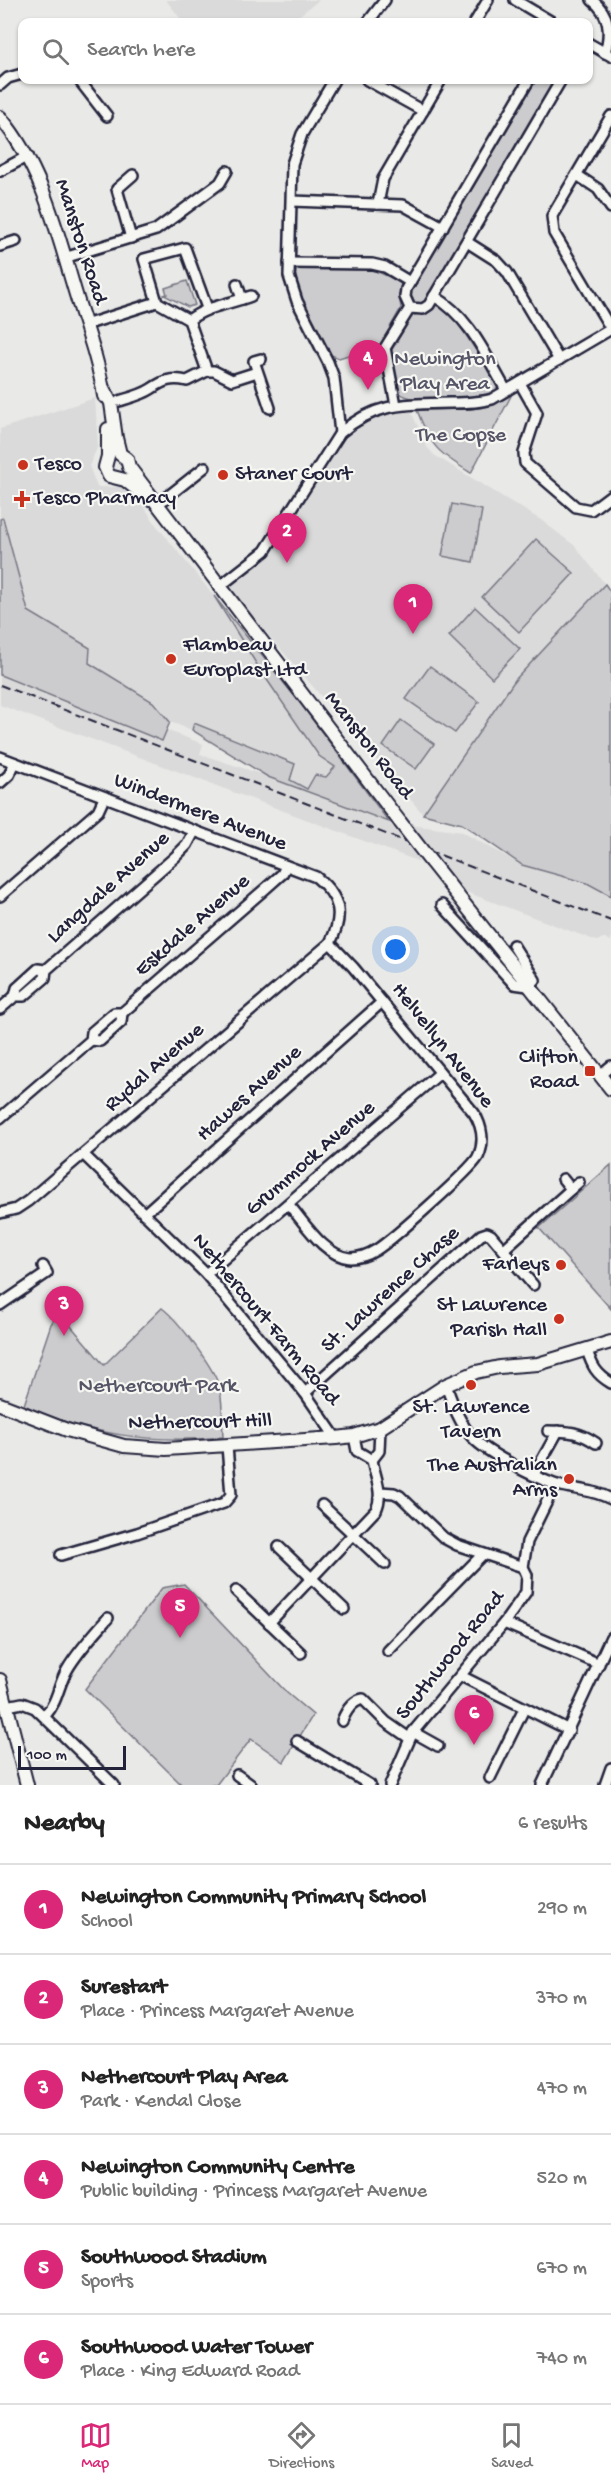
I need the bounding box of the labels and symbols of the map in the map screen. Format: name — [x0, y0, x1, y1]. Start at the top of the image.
street label: Manston Road — [48, 176, 113, 310]
pin: 4 — [348, 340, 388, 390]
park label: Newington Play Area — [394, 347, 496, 398]
park label: The Copse — [414, 423, 507, 449]
place label: Tesco — [33, 452, 82, 478]
marker: Tesco — [16, 458, 30, 472]
place label: Staner Court — [235, 462, 354, 488]
marker: Staner Court — [216, 468, 230, 482]
place label: Tesco Pharmacy — [32, 486, 176, 512]
marker: Tesco Pharmacy — [15, 492, 29, 506]
pin: 2 — [268, 514, 306, 563]
pin: 1 — [394, 584, 432, 634]
place label: Flambeau Europlast Ltd — [182, 633, 308, 684]
marker: Flambeau Europlast Ltd — [164, 652, 178, 666]
street label: Manston Road — [318, 687, 420, 807]
street label: Windermere Avenue — [110, 768, 291, 858]
street label: Langdale Avenue — [42, 826, 176, 950]
street label: Eskdale Avenue — [130, 868, 256, 983]
your location — [381, 935, 410, 964]
street label: Helvellyn Avenue — [385, 978, 499, 1114]
street label: Rydal Avenue — [100, 1017, 211, 1118]
street label: Hawes Avenue — [192, 1040, 308, 1148]
place label: Clifton Road — [519, 1045, 580, 1096]
marker: Clifton Road — [583, 1064, 597, 1078]
street label: Grummock Avenue — [241, 1095, 382, 1222]
street label: St. Lawrence Chase — [316, 1220, 466, 1359]
street label: Nethercourt Farm Road — [185, 1229, 346, 1413]
place label: Farleys — [482, 1252, 550, 1278]
marker: Farleys — [554, 1258, 568, 1272]
pin: 3 — [44, 1286, 84, 1336]
place label: St Lawrence Parish Hall — [437, 1293, 548, 1344]
marker: St Lawrence Parish Hall — [552, 1312, 566, 1326]
park label: Nethercourt Park — [79, 1374, 240, 1400]
marker: St. Lawrence Tavern — [464, 1378, 478, 1392]
place label: St. Lawrence Tavern — [412, 1395, 530, 1446]
street label: Nethercourt Hill — [128, 1409, 272, 1437]
place label: The Australian Arms — [425, 1453, 558, 1504]
marker: The Australian Arms — [562, 1472, 576, 1486]
street label: Southwood Road — [391, 1584, 512, 1726]
pin: 5 — [160, 1588, 200, 1638]
pin: 6 — [454, 1696, 494, 1745]
scale bar — [18, 1743, 126, 1770]

